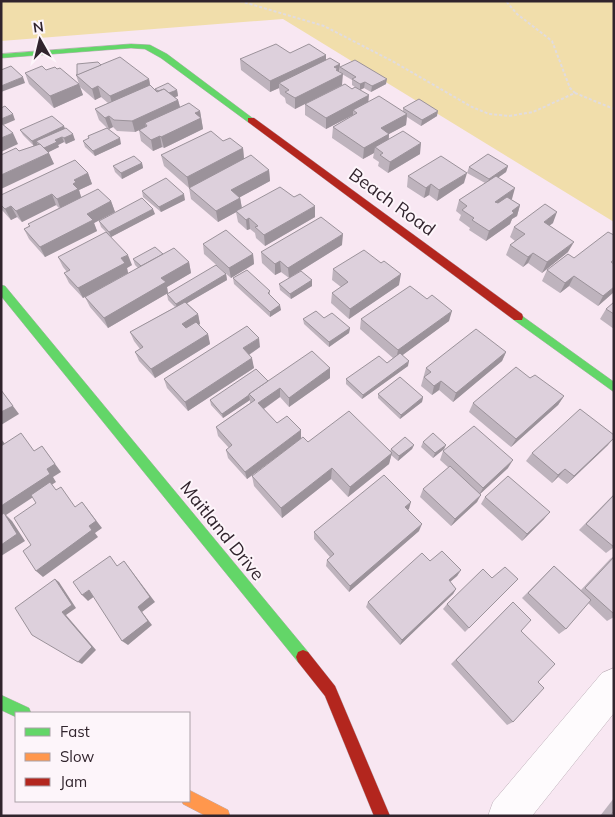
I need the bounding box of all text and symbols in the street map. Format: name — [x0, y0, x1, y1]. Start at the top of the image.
north arrow — [15, 15, 65, 65]
text: N — [32, 17, 45, 37]
street label: Beach Road — [345, 163, 440, 241]
street label: Maitland Drive — [175, 476, 270, 585]
legend — [15, 712, 190, 802]
text: Fast — [60, 722, 90, 741]
text: Slow — [60, 747, 94, 766]
text: Jam — [60, 772, 87, 791]

